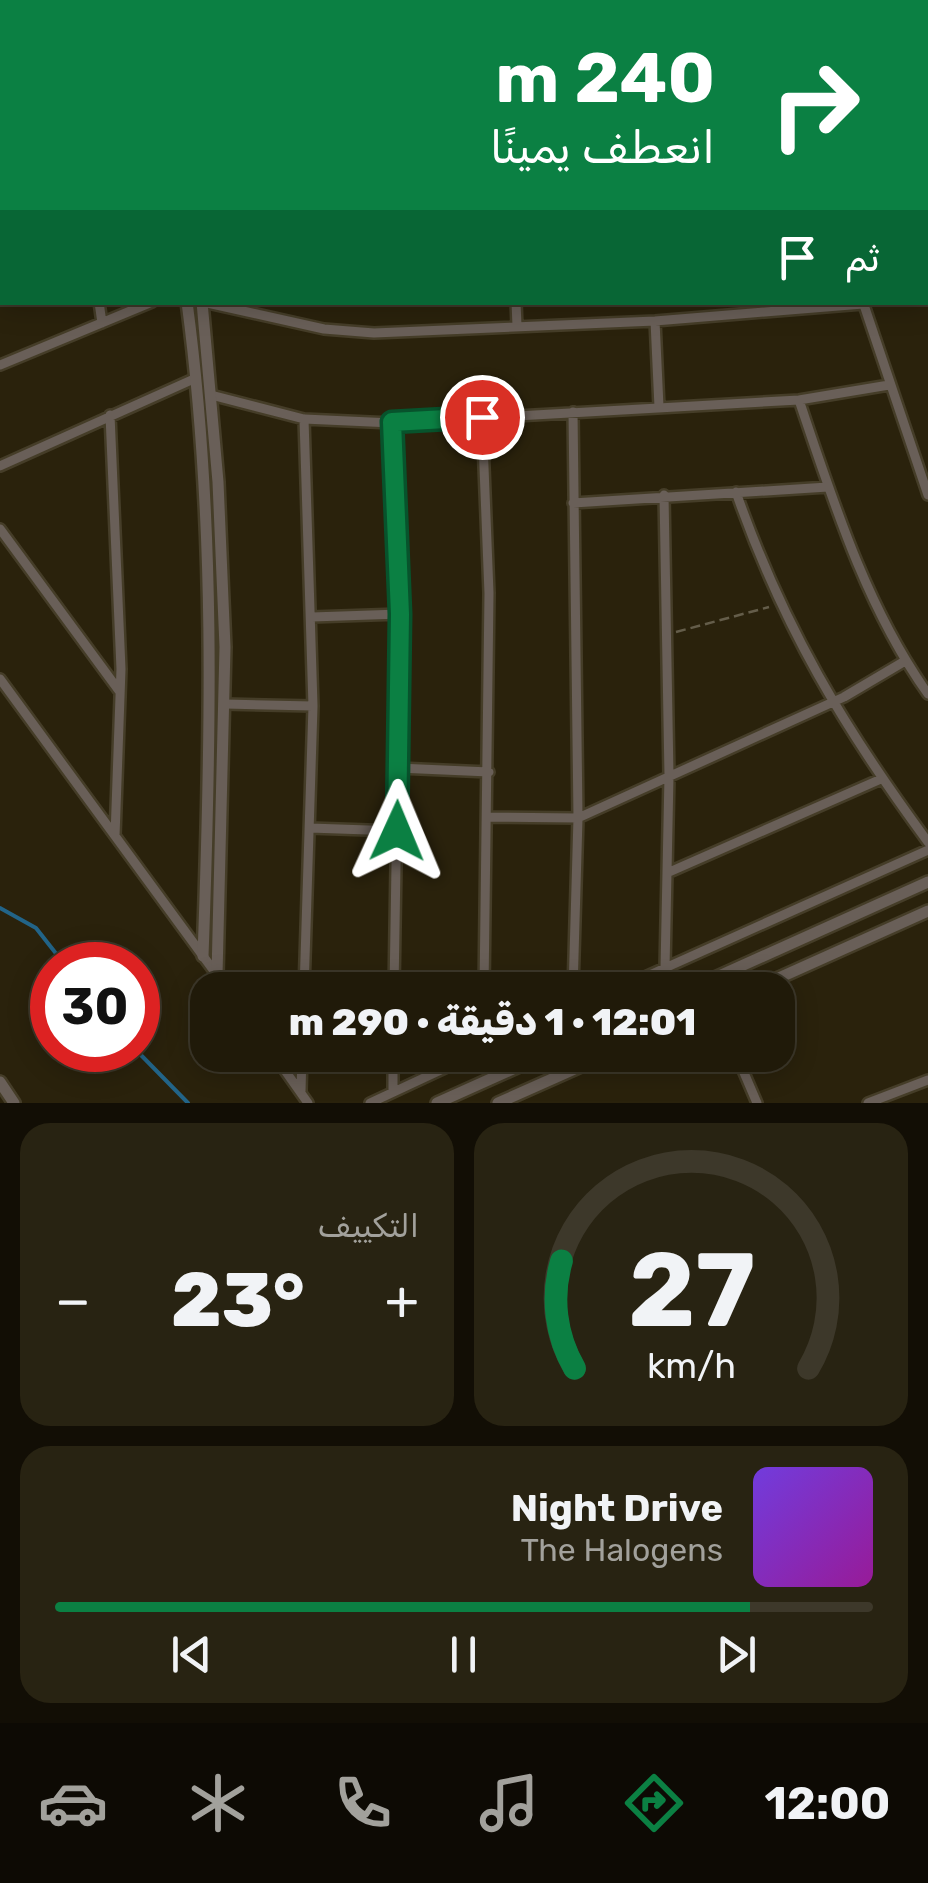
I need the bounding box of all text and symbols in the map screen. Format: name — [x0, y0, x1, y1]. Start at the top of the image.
text: 240 m — [495, 37, 715, 120]
icon: right — [750, 40, 880, 170]
text: انعطف يمينًا — [490, 121, 715, 174]
icon: arrive — [770, 230, 825, 285]
text: ثم — [845, 235, 880, 281]
pin — [440, 375, 525, 460]
icon: arrive — [455, 390, 510, 445]
position arrow — [345, 779, 449, 883]
speed limit sign: 30 — [30, 942, 160, 1072]
text: 12:01 · 1 دقيقة · 290 m — [289, 999, 696, 1045]
text: التكييف — [317, 1207, 419, 1245]
text: 27 — [627, 1229, 755, 1352]
text: 23° — [171, 1256, 305, 1345]
text: − — [55, 1268, 91, 1333]
text: + — [385, 1268, 419, 1333]
text: km/h — [646, 1345, 736, 1387]
text: Night Drive — [511, 1485, 723, 1531]
text: The Halogens — [520, 1531, 723, 1569]
icon: previous — [164, 1627, 219, 1682]
icon: pause — [436, 1627, 491, 1682]
icon: next — [709, 1627, 764, 1682]
icon: car — [38, 1768, 108, 1838]
icon: climate — [183, 1768, 253, 1838]
icon: phone — [328, 1768, 398, 1838]
icon: music — [474, 1768, 544, 1838]
icon: directions — [619, 1768, 689, 1838]
text: 12:00 — [764, 1777, 890, 1830]

